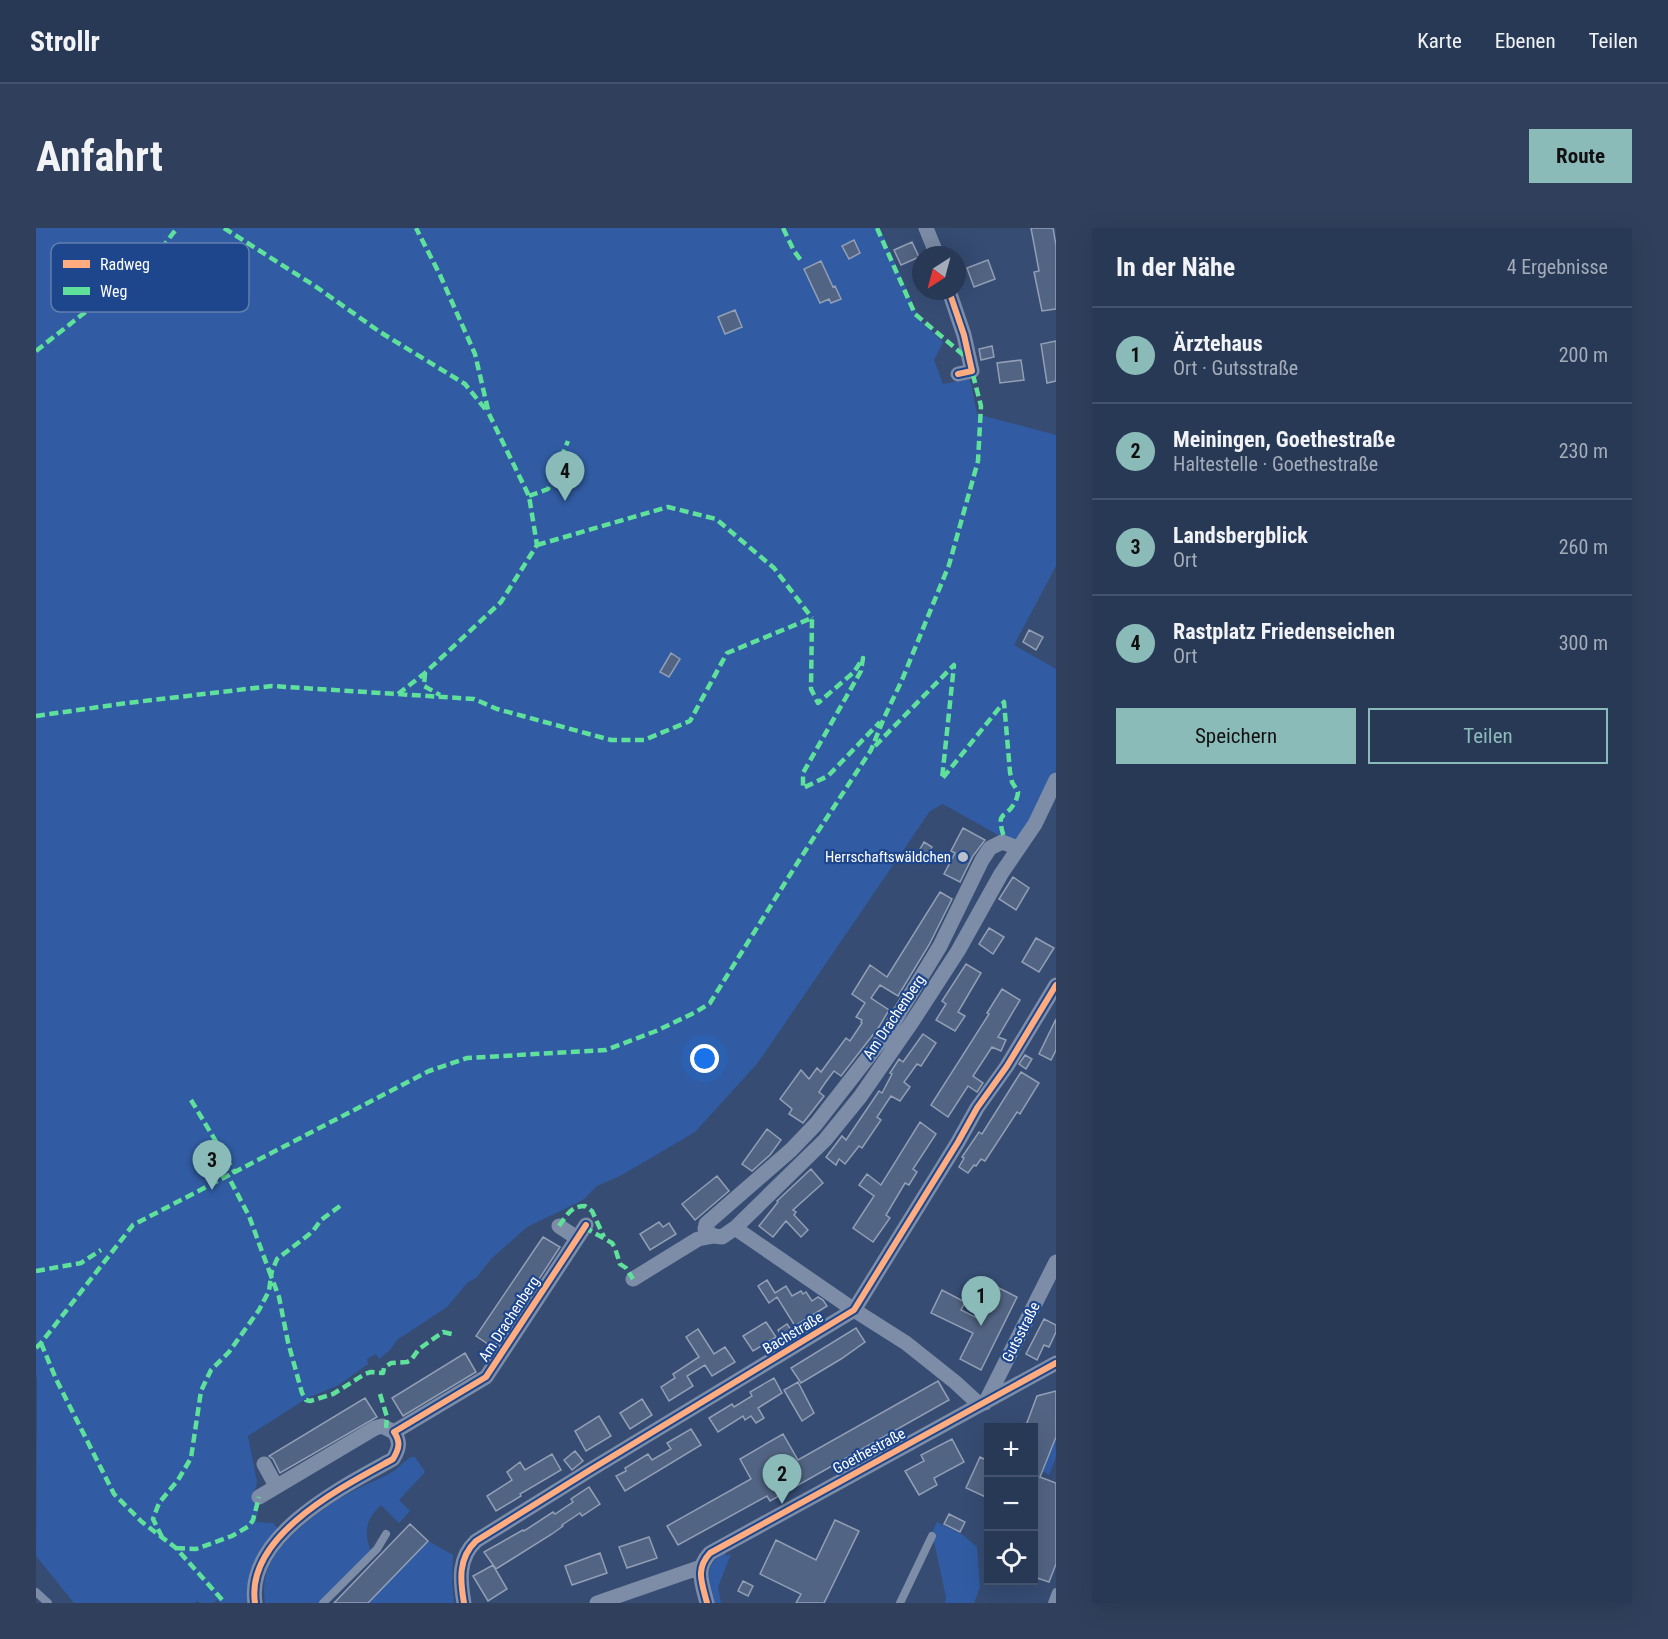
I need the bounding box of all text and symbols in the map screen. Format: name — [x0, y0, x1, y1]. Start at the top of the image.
text: Strollr — [30, 25, 100, 58]
text: Karte — [1417, 29, 1462, 53]
text: Ebenen — [1495, 29, 1556, 53]
text: Teilen — [1589, 29, 1638, 53]
button: Route — [1529, 129, 1632, 183]
text: Anfahrt — [36, 132, 163, 181]
legend — [51, 243, 249, 312]
north arrow — [912, 246, 966, 300]
text: In der Nähe — [1116, 252, 1235, 282]
text: Radweg — [100, 255, 150, 274]
text: 4 Ergebnisse — [1507, 255, 1608, 279]
text: Weg — [100, 282, 127, 301]
text: Ärztehaus — [1173, 331, 1263, 356]
text: 1 — [1130, 343, 1141, 367]
text: 200 m — [1559, 343, 1608, 367]
text: Ort · Gutsstraße — [1173, 356, 1298, 380]
text: Meiningen, Goethestraße — [1173, 427, 1395, 452]
text: 2 — [1130, 439, 1141, 463]
text: 230 m — [1559, 439, 1608, 463]
pin: 4 — [546, 452, 584, 501]
text: Haltestelle · Goethestraße — [1173, 452, 1378, 476]
text: Landsbergblick — [1173, 523, 1308, 548]
text: 3 — [1130, 535, 1141, 559]
text: 260 m — [1559, 535, 1608, 559]
text: Ort — [1173, 548, 1198, 572]
text: Rastplatz Friedenseichen — [1173, 619, 1395, 644]
text: 4 — [1130, 631, 1141, 655]
text: 300 m — [1559, 631, 1608, 655]
text: Ort — [1173, 644, 1198, 668]
button: Speichern — [1116, 708, 1356, 764]
button: Teilen — [1368, 708, 1608, 764]
place label: Herrschaftswäldchen — [825, 848, 951, 866]
marker: Herrschaftswäldchen — [956, 850, 970, 864]
street label: Am Drachenberg — [859, 971, 929, 1063]
your location — [690, 1044, 719, 1073]
pin: 3 — [192, 1140, 231, 1190]
street label: Am Drachenberg — [475, 1273, 543, 1365]
pin: 1 — [962, 1276, 1000, 1326]
street label: Gutsstraße — [998, 1299, 1044, 1365]
street label: Bachstraße — [760, 1308, 826, 1358]
map controls — [984, 1423, 1038, 1585]
button: + — [984, 1423, 1038, 1477]
street label: Goethestraße — [830, 1424, 908, 1478]
pin: 2 — [762, 1454, 802, 1504]
button: − — [984, 1477, 1038, 1531]
button: locate — [984, 1531, 1038, 1585]

